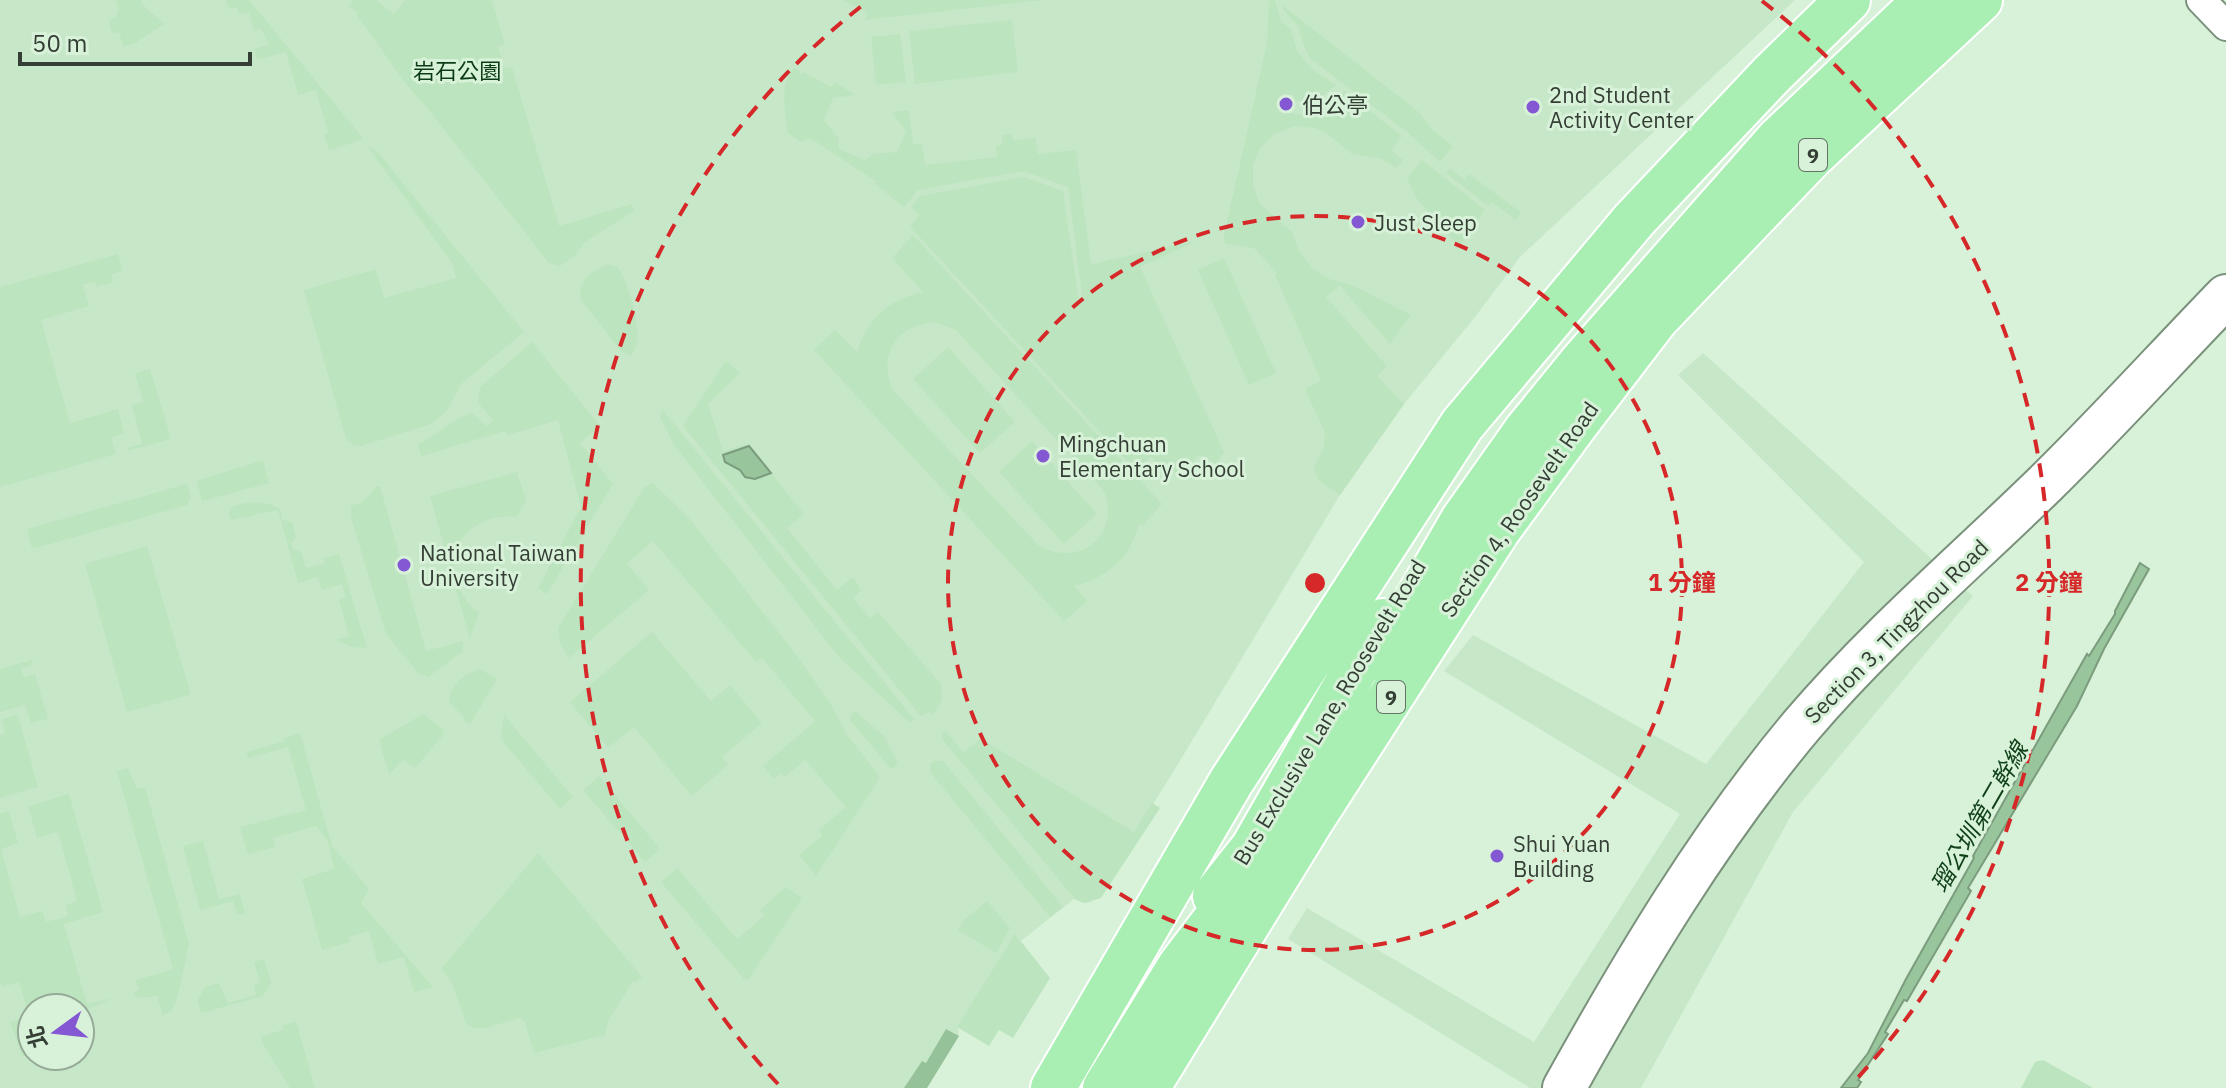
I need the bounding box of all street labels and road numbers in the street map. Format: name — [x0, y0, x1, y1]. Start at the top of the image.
road number: 9 — [1799, 139, 1827, 171]
street label: Section 4, Roosevelt Road — [1434, 396, 1604, 622]
street label: Section 3, Tingzhou Road — [1798, 533, 1994, 729]
street label: Bus Exclusive Lane, Roosevelt Road — [1226, 554, 1432, 870]
road number: 9 — [1377, 681, 1405, 713]

